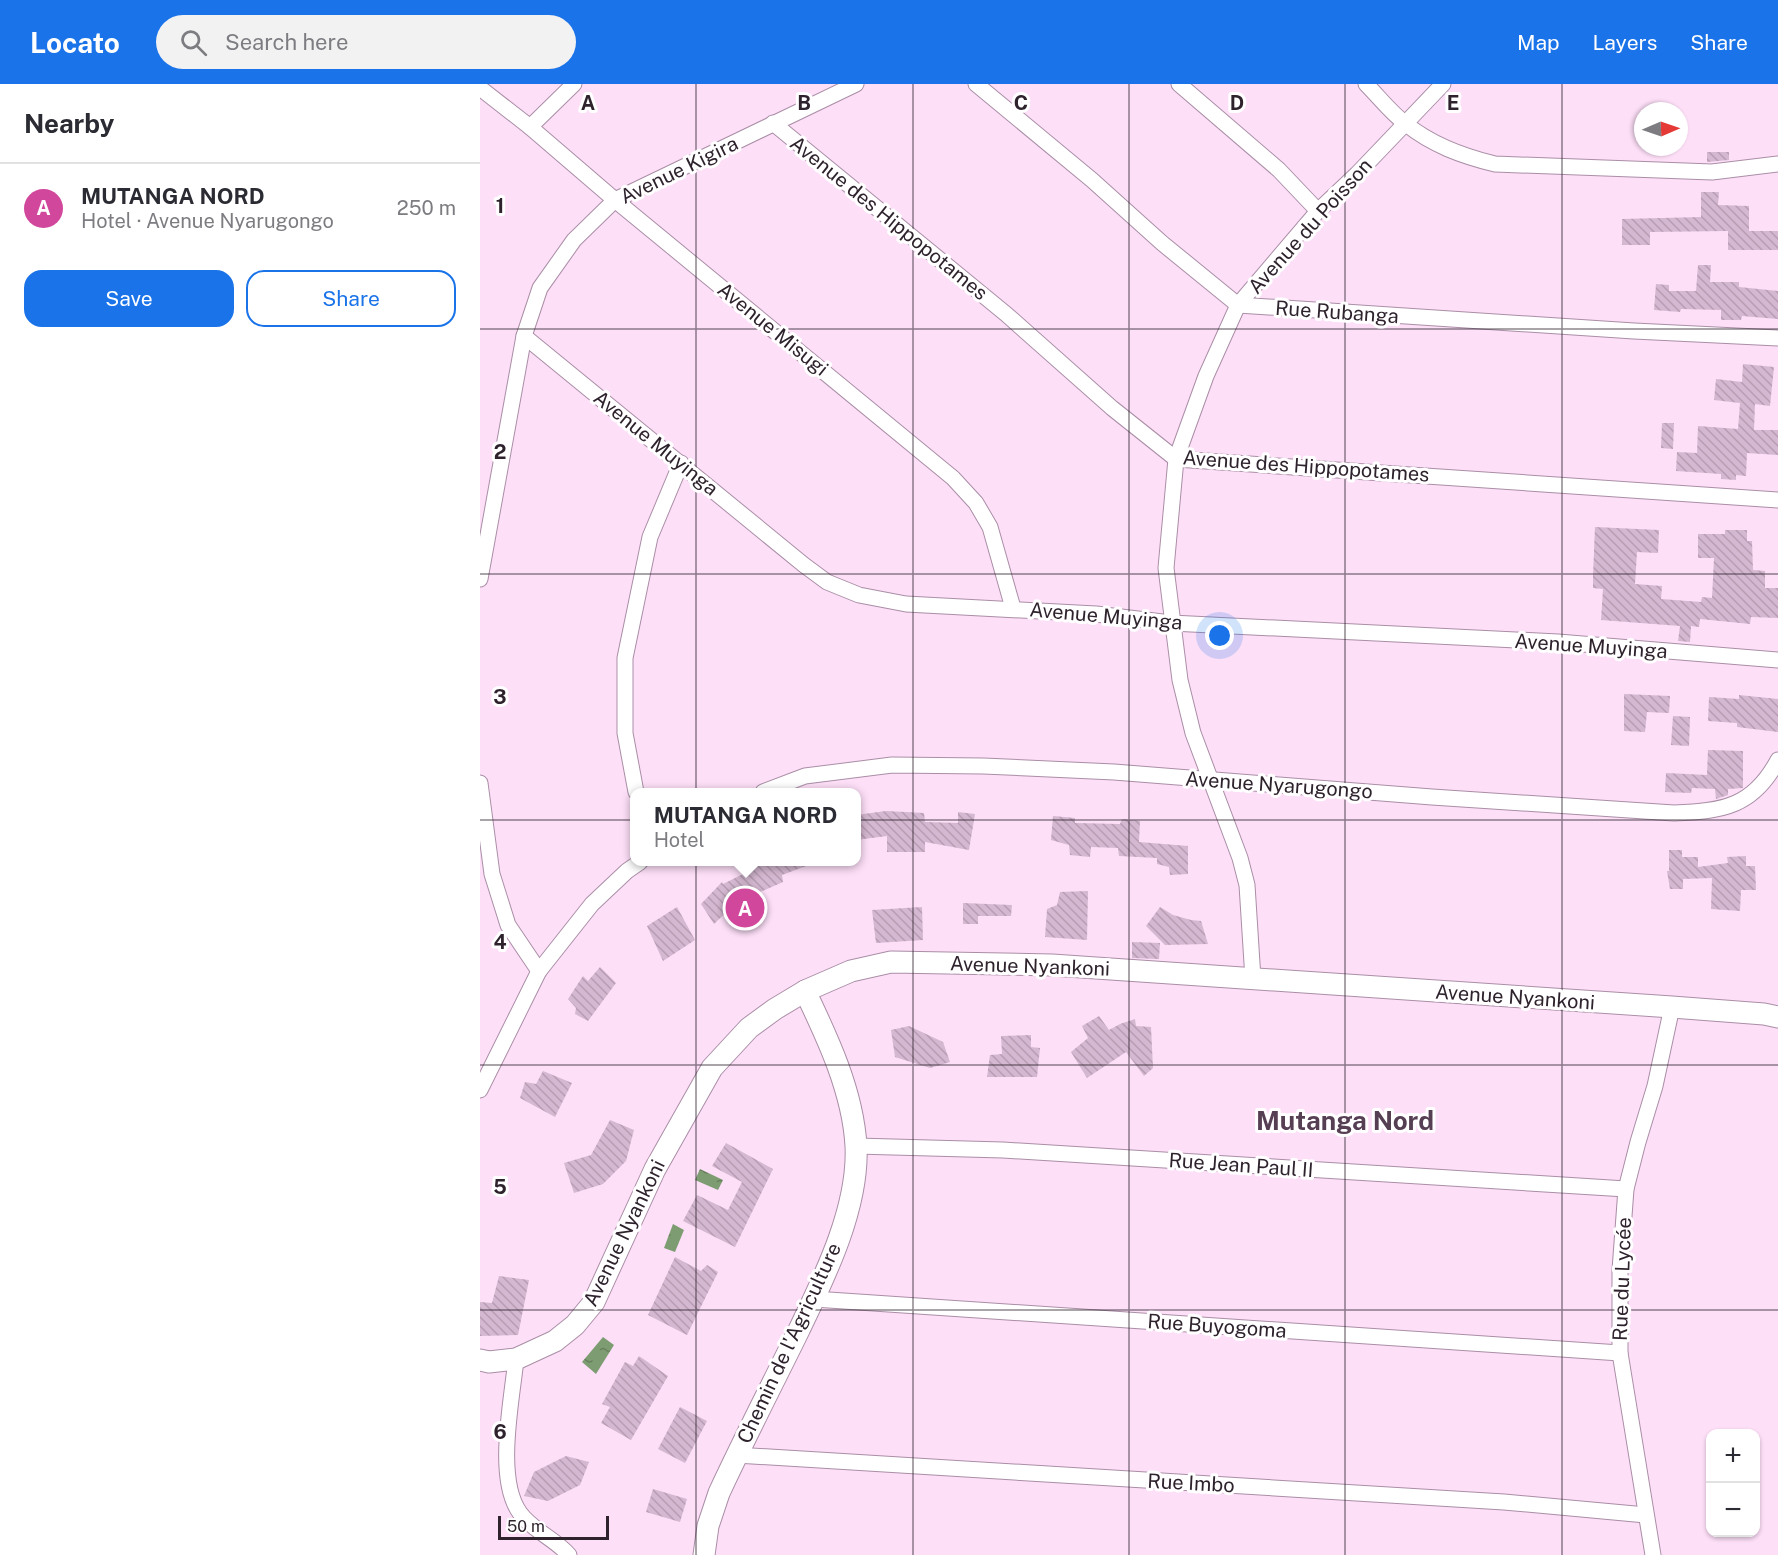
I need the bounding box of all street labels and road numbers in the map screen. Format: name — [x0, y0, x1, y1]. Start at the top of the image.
street label: Avenue Kigira — [616, 131, 742, 209]
street label: Avenue des Hippopotames — [785, 131, 993, 305]
street label: Avenue du Poisson — [1243, 154, 1377, 298]
street label: Avenue Misugi — [713, 277, 833, 381]
street label: Rue Rubanga — [1274, 296, 1400, 328]
street label: Avenue Muyinga — [589, 385, 723, 501]
street label: Avenue des Hippopotames — [1182, 445, 1430, 487]
street label: Avenue Muyinga — [1029, 597, 1183, 635]
street label: Avenue Muyinga — [1514, 629, 1668, 663]
street label: Avenue Nyarugongo — [1184, 766, 1374, 804]
street label: Avenue Nyankoni — [950, 951, 1110, 981]
street label: Avenue Nyankoni — [1434, 979, 1596, 1015]
street label: Rue Jean Paul II — [1168, 1148, 1314, 1182]
street label: Avenue Nyankoni — [578, 1156, 670, 1310]
street label: Rue du Lycée — [1608, 1217, 1636, 1341]
street label: Chemin de l'Agriculture — [732, 1239, 846, 1447]
street label: Rue Buyogoma — [1147, 1309, 1287, 1343]
street label: Rue Imbo — [1147, 1469, 1235, 1497]

